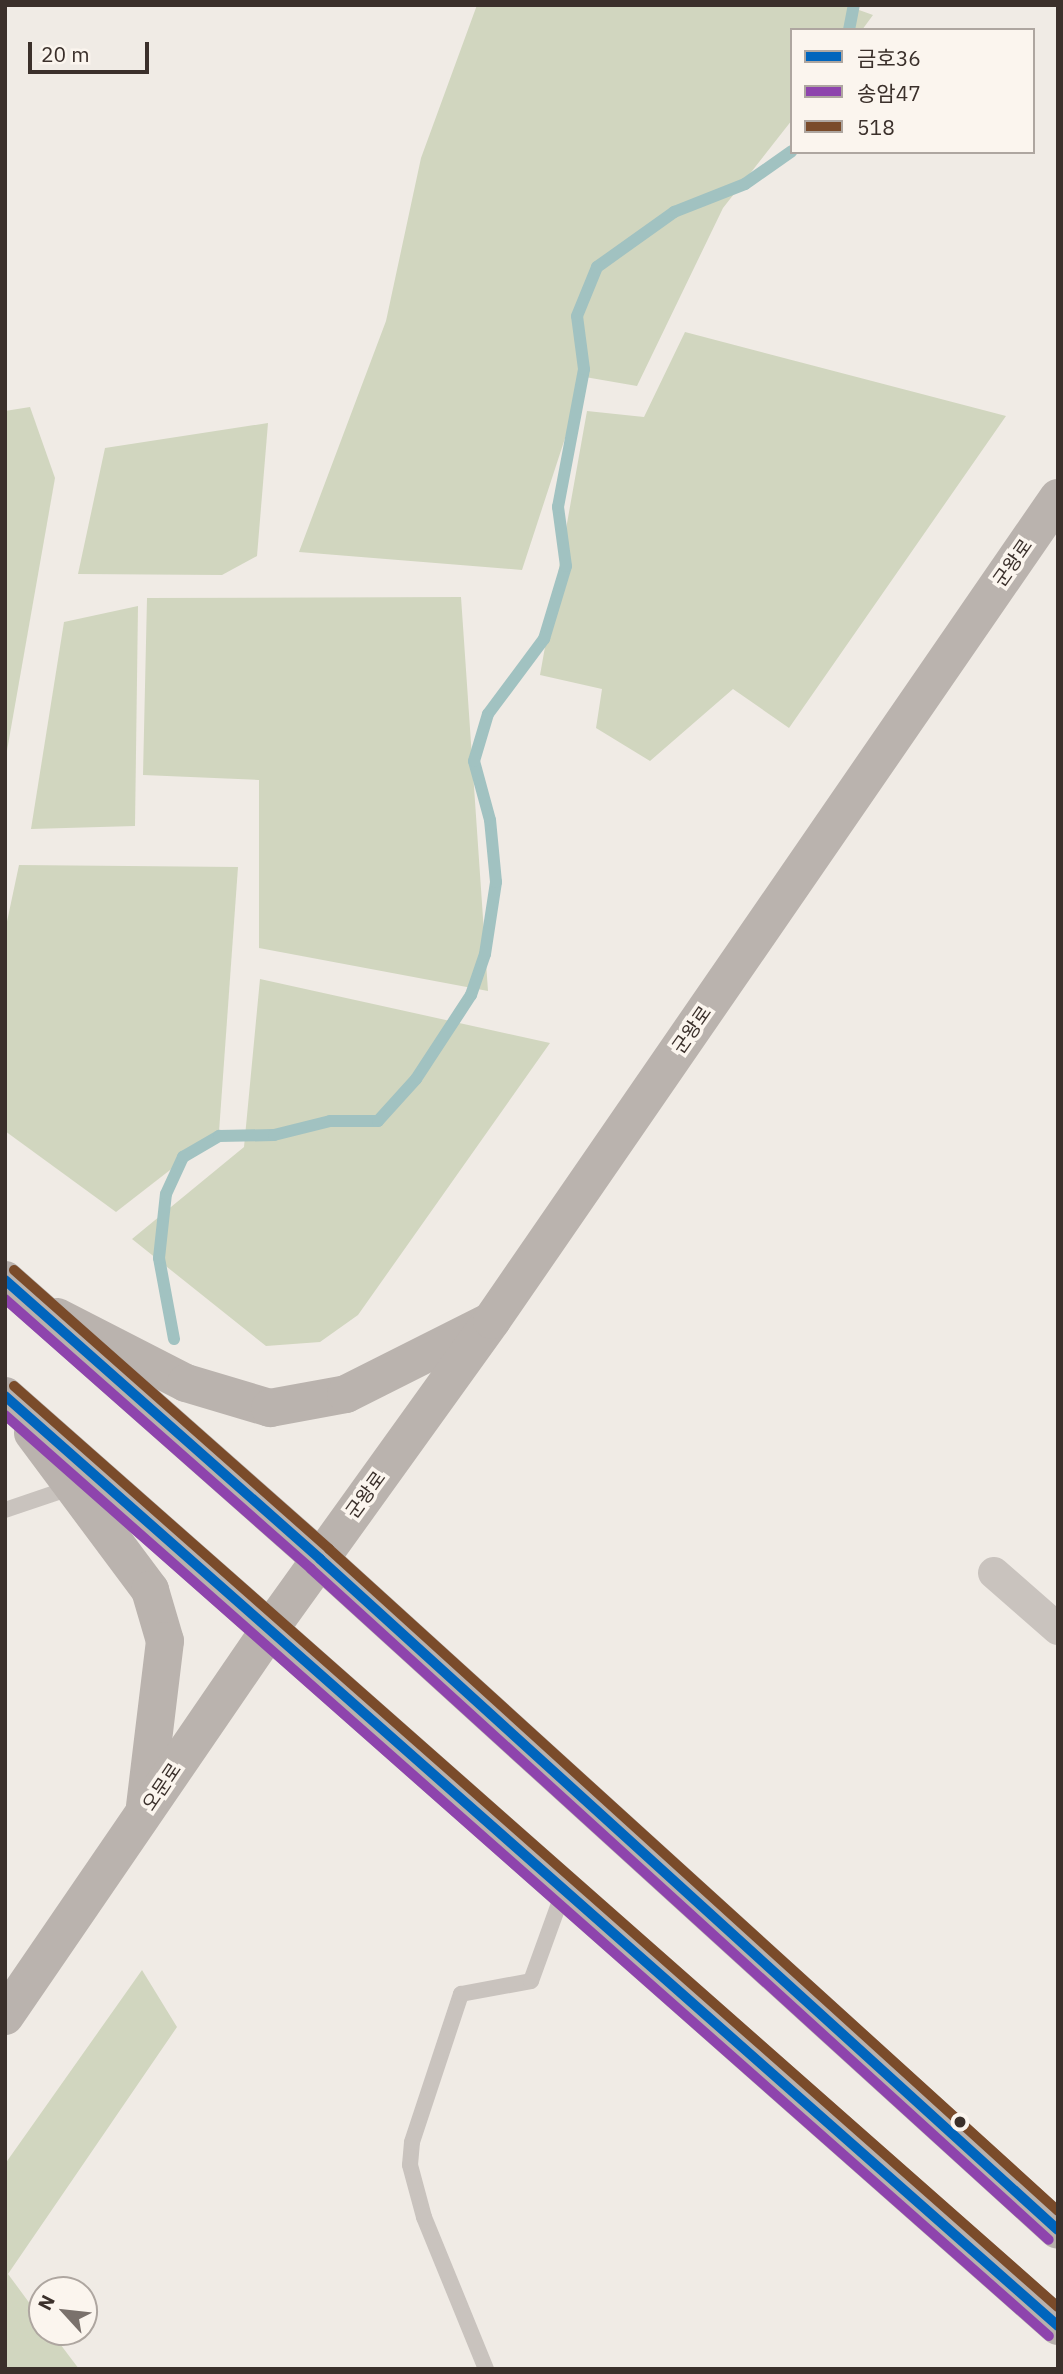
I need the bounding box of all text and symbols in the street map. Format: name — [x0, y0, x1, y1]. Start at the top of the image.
scale bar — [32, 28, 152, 72]
legend — [790, 28, 1035, 154]
text: 20 m — [41, 40, 90, 68]
text: 금호36 — [857, 44, 921, 72]
text: 송암47 — [857, 79, 921, 107]
text: 518 — [857, 113, 895, 141]
street label: 군왕로 — [989, 535, 1037, 591]
street label: 군왕로 — [668, 1002, 716, 1058]
street label: 군왕로 — [341, 1467, 391, 1523]
street label: 오문로 — [138, 1759, 186, 1815]
unlabelled marker — [953, 2115, 967, 2129]
north arrow — [28, 2276, 98, 2346]
text: N — [32, 2291, 60, 2314]

